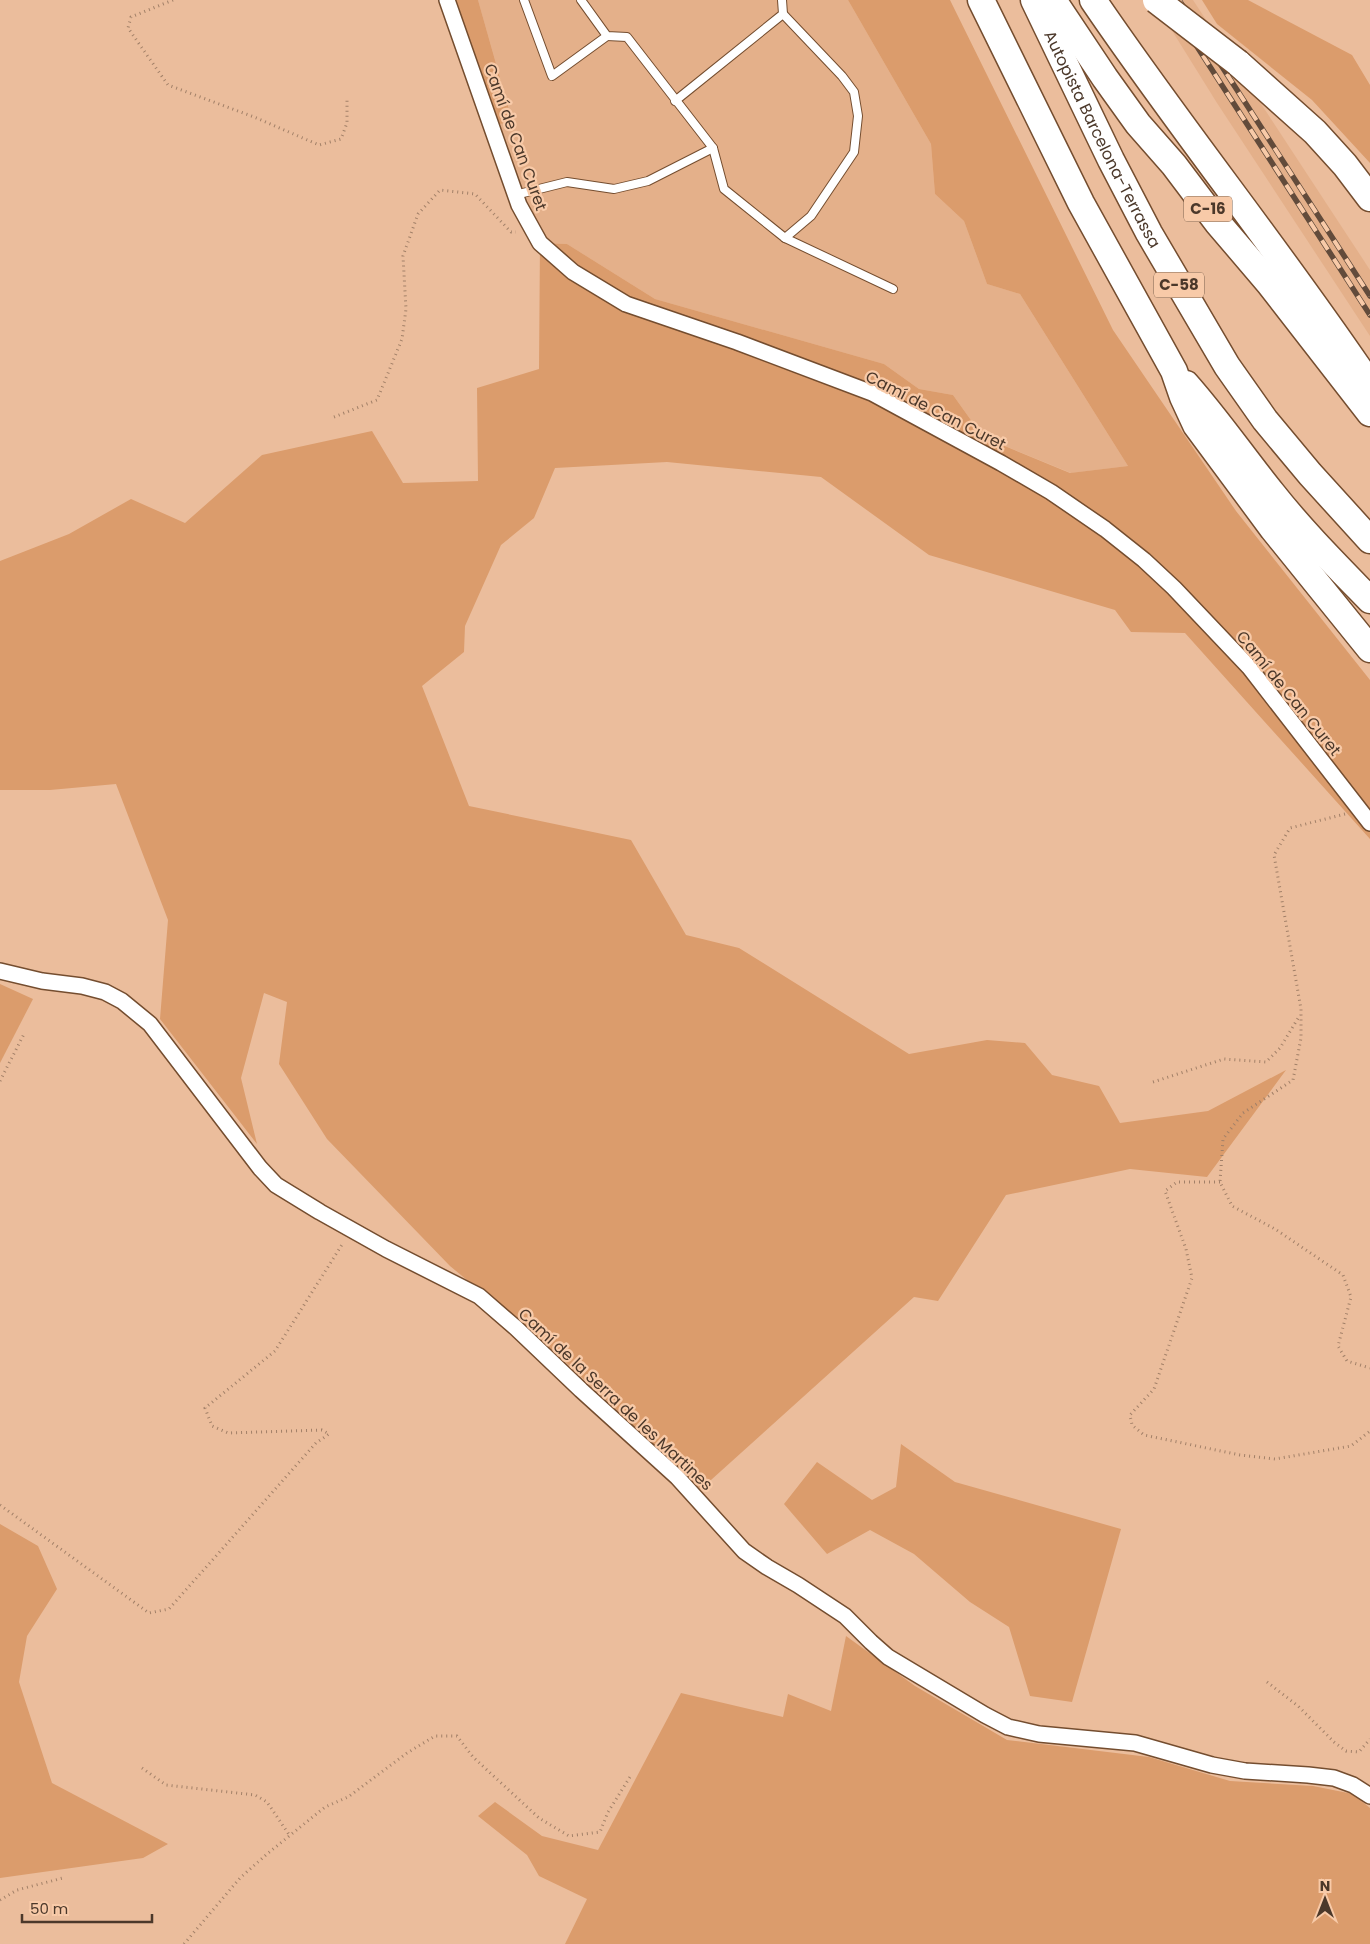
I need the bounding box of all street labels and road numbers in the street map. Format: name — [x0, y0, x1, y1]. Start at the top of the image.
street label: Autopista Barcelona-Terrassa — [1038, 27, 1166, 252]
street label: Camí de Can Curet — [478, 60, 553, 214]
road number: C-16 — [1184, 196, 1232, 222]
road number: C-58 — [1154, 272, 1204, 298]
street label: Camí de Can Curet — [862, 365, 1010, 456]
street label: Camí de Can Curet — [1231, 626, 1346, 761]
street label: Camí de la Serra de les Martines — [513, 1303, 718, 1496]

